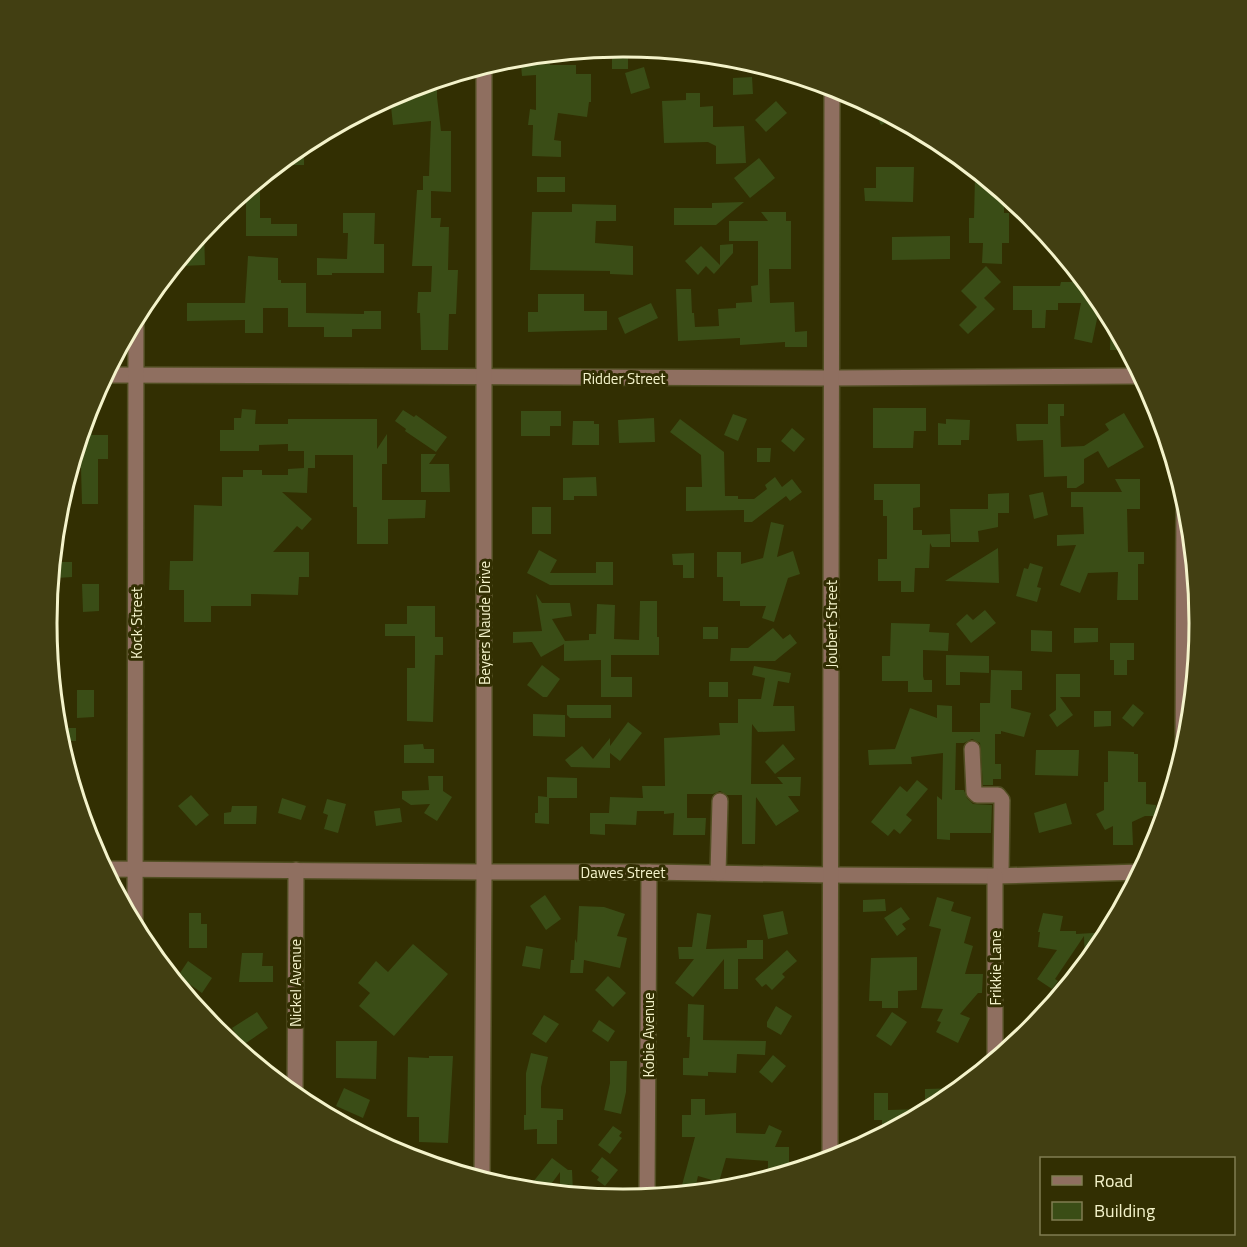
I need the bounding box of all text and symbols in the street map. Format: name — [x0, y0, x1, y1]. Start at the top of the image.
street label: Ridder Street — [582, 367, 666, 390]
street label: Beyers Naude Drive — [473, 561, 496, 685]
street label: Joubert Street — [820, 579, 843, 668]
street label: Kock Street — [125, 586, 148, 659]
street label: Dawes Street — [580, 861, 666, 884]
street label: Frikkie Lane — [984, 931, 1007, 1005]
street label: Nickel Avenue — [284, 939, 307, 1027]
street label: Kobie Avenue — [637, 992, 660, 1078]
legend — [1040, 1157, 1235, 1235]
text: Road — [1094, 1167, 1133, 1194]
text: Building — [1094, 1197, 1155, 1224]

